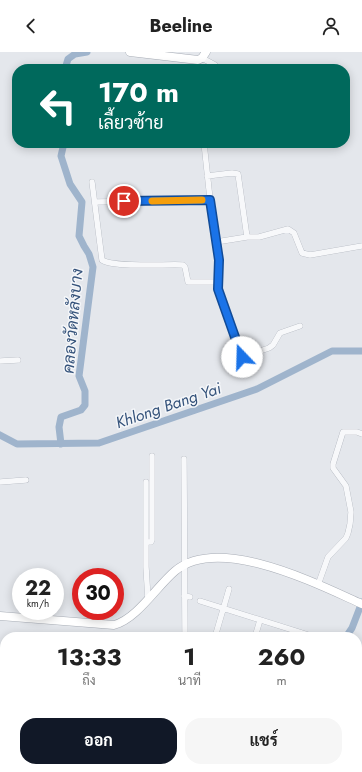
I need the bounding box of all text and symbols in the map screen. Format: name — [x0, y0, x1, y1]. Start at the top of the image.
text: Beeline — [149, 13, 213, 39]
icon: back — [20, 15, 42, 37]
icon: person — [320, 15, 342, 37]
text: 170 m — [98, 72, 179, 113]
icon: left — [32, 80, 84, 132]
text: เลี้ยวซ้าย — [98, 110, 164, 136]
pin — [107, 184, 141, 218]
icon: arrive — [113, 190, 135, 212]
water label: คลองวัดหลังบาง — [56, 268, 89, 375]
position arrow — [221, 336, 263, 378]
water label: Khlong Bang Yai — [112, 376, 225, 434]
speed limit sign: 30 — [72, 568, 124, 620]
text: 22 — [25, 574, 51, 603]
text: km/h — [27, 596, 49, 611]
text: 13:33 — [57, 639, 121, 674]
text: 1 — [183, 639, 196, 674]
text: 260 — [258, 639, 305, 674]
text: ถึง — [82, 671, 96, 690]
text: นาที — [178, 671, 201, 690]
text: m — [276, 671, 287, 690]
button: ออก — [20, 718, 177, 764]
button: แชร์ — [185, 718, 342, 764]

